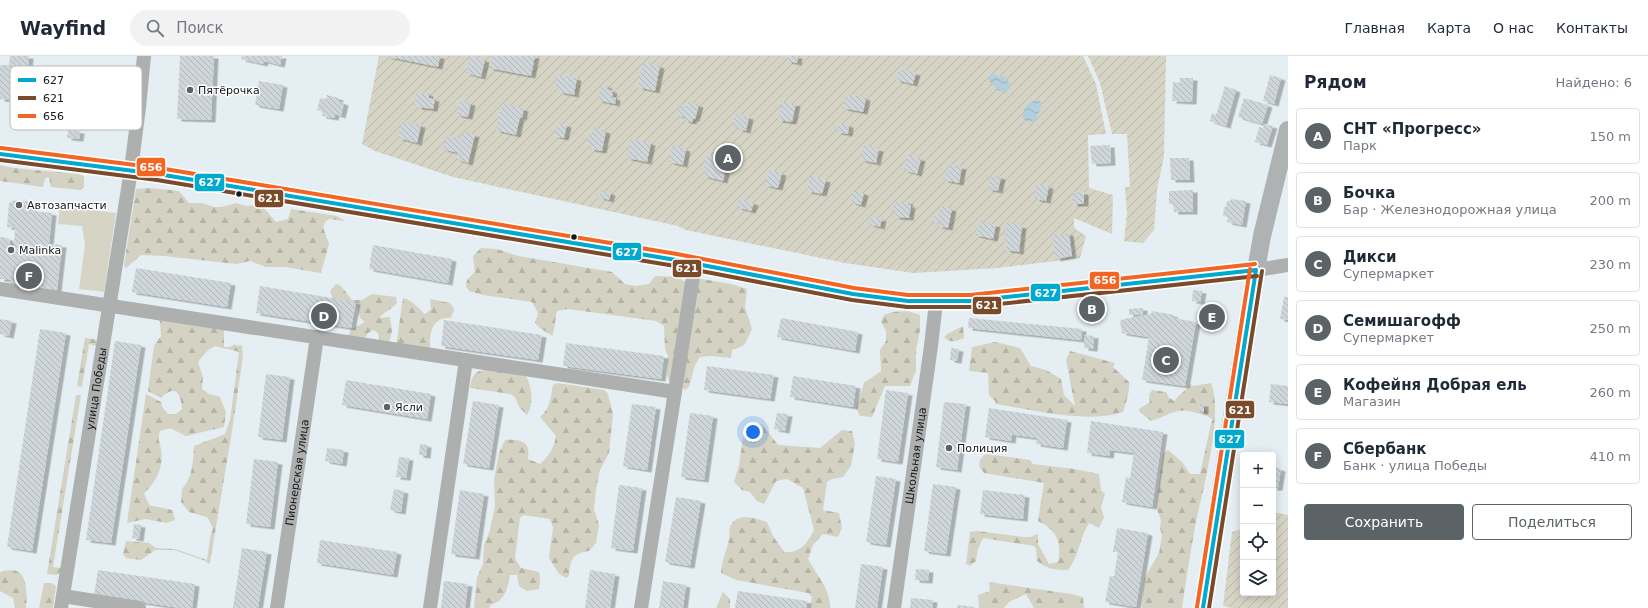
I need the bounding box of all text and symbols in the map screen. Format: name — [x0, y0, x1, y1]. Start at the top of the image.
search box — [130, 10, 410, 46]
text: Wayfind — [20, 17, 106, 39]
icon: search — [144, 17, 166, 39]
text: Поиск — [176, 19, 224, 37]
text: Главная — [1344, 20, 1405, 36]
text: Карта — [1427, 20, 1471, 36]
text: О нас — [1493, 20, 1534, 36]
text: Контакты — [1556, 20, 1628, 36]
legend — [10, 66, 142, 130]
text: Рядом — [1304, 72, 1367, 92]
text: 627 — [43, 74, 64, 87]
text: Найдено: 6 — [1556, 75, 1632, 90]
place label: Пятёрочка — [198, 84, 260, 97]
marker: Пятёрочка — [185, 85, 195, 95]
text: 621 — [43, 92, 64, 105]
text: 656 — [43, 110, 64, 123]
text: СНТ «Прогресс» — [1343, 120, 1482, 138]
text: A — [1313, 129, 1323, 144]
text: 150 m — [1589, 129, 1631, 144]
text: Парк — [1343, 138, 1377, 153]
pin: A — [715, 143, 741, 173]
line badge: 656 — [136, 157, 166, 177]
text: 656 — [140, 161, 163, 174]
line badge: 627 — [194, 173, 225, 192]
text: 627 — [199, 176, 221, 189]
text: Бочка — [1343, 184, 1395, 202]
unlabelled marker — [234, 189, 244, 199]
line badge: 621 — [254, 189, 284, 208]
text: 621 — [258, 192, 280, 205]
text: B — [1313, 193, 1323, 208]
text: 200 m — [1589, 193, 1631, 208]
place label: Автозапчасти — [27, 199, 107, 212]
marker: Автозапчасти — [14, 200, 24, 210]
text: Бар · Железнодорожная улица — [1343, 202, 1557, 217]
unlabelled marker — [569, 232, 579, 242]
line badge: 627 — [612, 242, 642, 261]
place label: Malinka — [19, 244, 61, 257]
marker: Malinka — [6, 245, 16, 255]
text: 627 — [616, 246, 638, 259]
text: Дикси — [1343, 248, 1396, 266]
text: C — [1313, 257, 1323, 272]
text: 230 m — [1589, 257, 1631, 272]
line badge: 621 — [672, 259, 702, 278]
pin: F — [16, 261, 42, 291]
text: 621 — [676, 262, 698, 275]
text: Супермаркет — [1343, 266, 1434, 281]
line badge: 656 — [1089, 271, 1120, 290]
text: 656 — [1094, 274, 1117, 287]
line badge: 627 — [1030, 283, 1061, 302]
text: 627 — [1035, 287, 1057, 300]
pin: B — [1079, 294, 1105, 324]
line badge: 621 — [972, 296, 1002, 315]
text: 621 — [976, 299, 998, 312]
pin: D — [311, 301, 337, 331]
pin: E — [1199, 302, 1225, 332]
text: Семишагофф — [1343, 312, 1461, 330]
text: D — [1313, 321, 1323, 336]
text: 250 m — [1589, 321, 1631, 336]
text: Супермаркет — [1343, 330, 1434, 345]
pin: C — [1153, 345, 1179, 375]
street label: улица Победы — [83, 347, 109, 431]
text: Кофейня Добрая ель — [1343, 376, 1527, 394]
text: E — [1314, 385, 1322, 400]
text: 260 m — [1589, 385, 1631, 400]
text: Магазин — [1343, 394, 1401, 409]
line badge: 621 — [1225, 400, 1255, 419]
place label: Ясли — [395, 401, 423, 414]
marker: Ясли — [382, 402, 392, 412]
text: 621 — [1229, 404, 1251, 417]
street label: Школьная улица — [902, 406, 929, 505]
street label: Пионерская улица — [283, 418, 311, 527]
your location — [743, 422, 763, 442]
line badge: 627 — [1214, 429, 1245, 449]
text: 627 — [1219, 433, 1241, 446]
text: Сбербанк — [1343, 440, 1427, 458]
place label: Полиция — [957, 442, 1007, 455]
marker: Полиция — [944, 443, 954, 453]
text: F — [1314, 449, 1322, 464]
text: 410 m — [1589, 449, 1631, 464]
map controls — [1240, 452, 1276, 596]
button: + — [1240, 452, 1276, 488]
text: Банк · улица Победы — [1343, 458, 1487, 473]
button: − — [1240, 488, 1276, 524]
button: Сохранить — [1304, 504, 1464, 540]
button: Поделиться — [1472, 504, 1632, 540]
button: locate — [1240, 524, 1276, 560]
button: layers — [1240, 560, 1276, 596]

